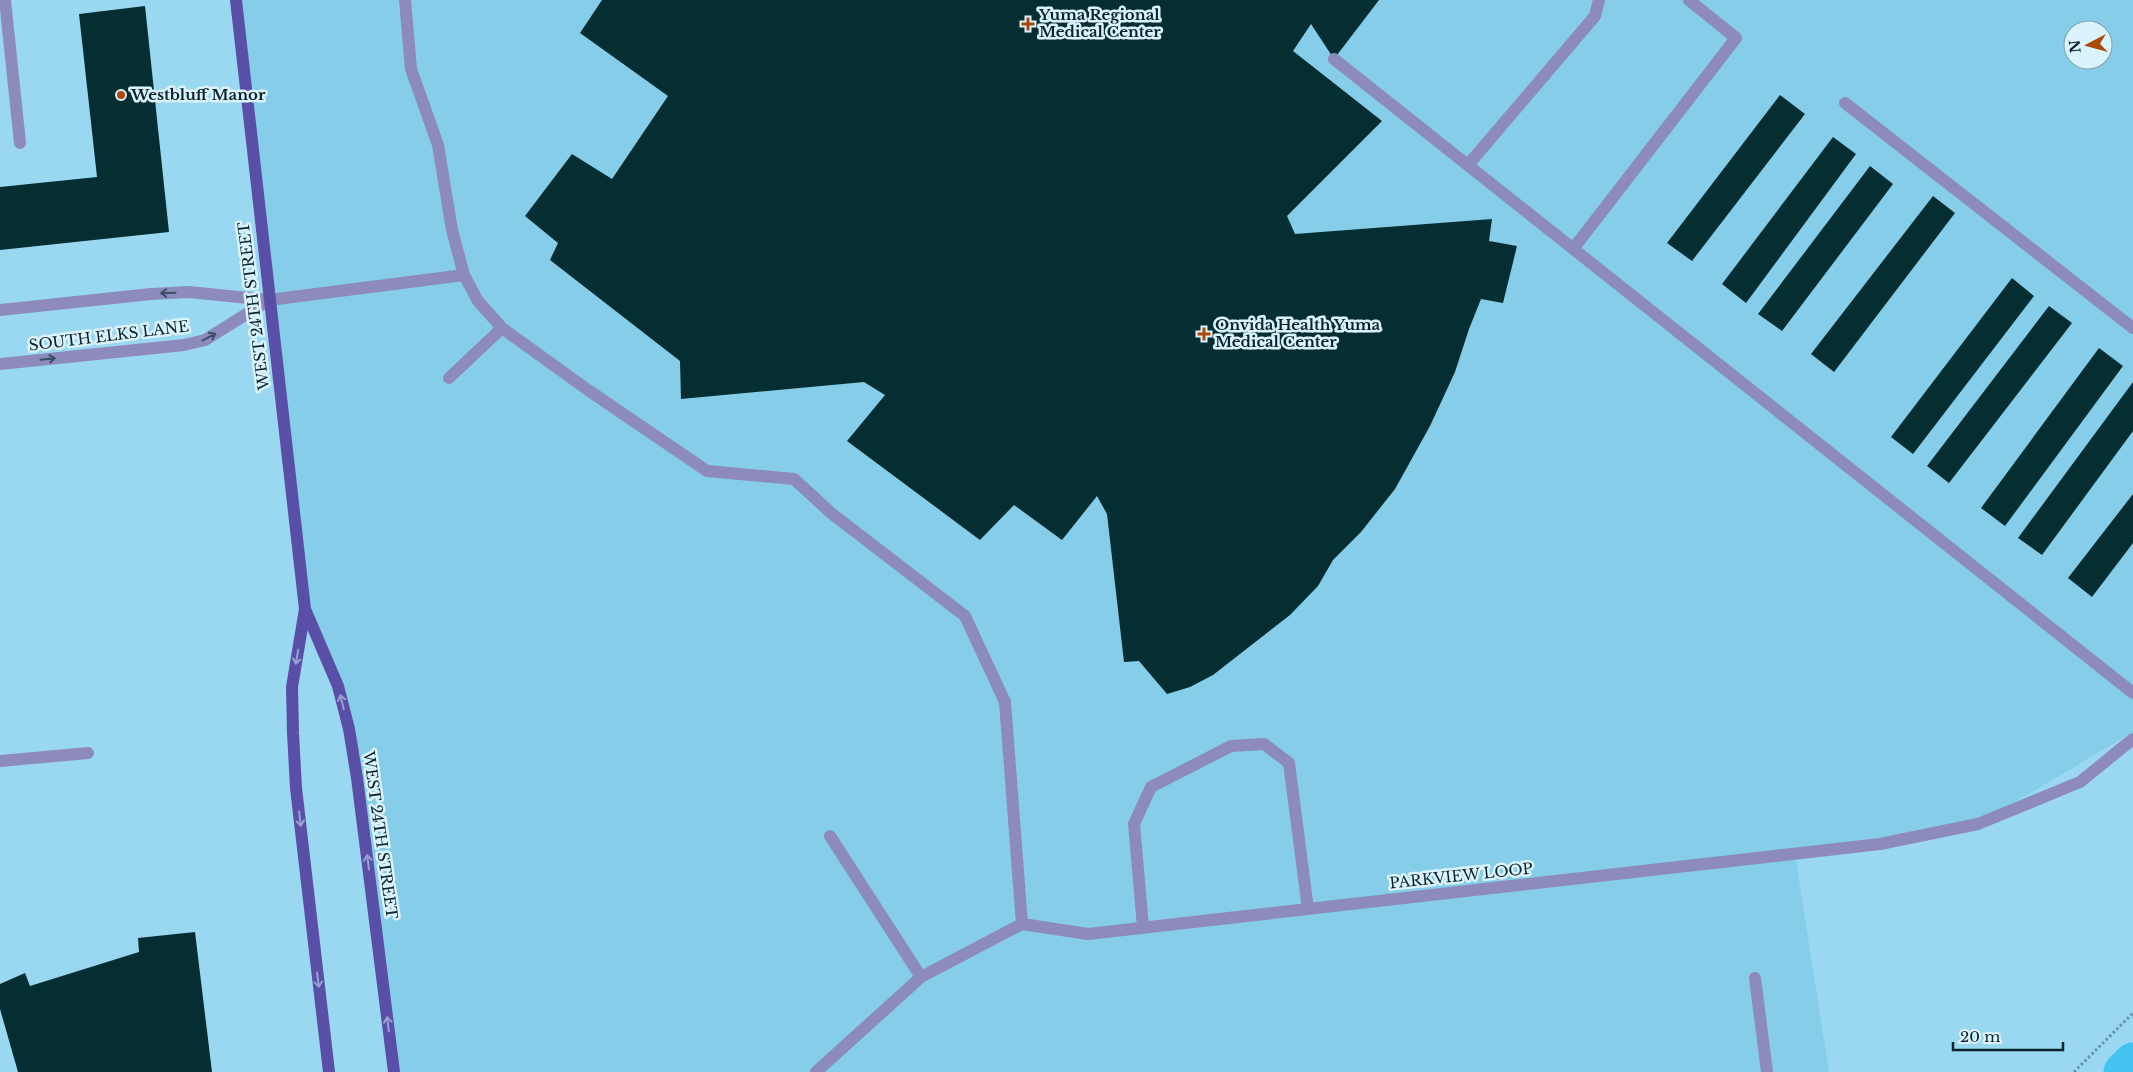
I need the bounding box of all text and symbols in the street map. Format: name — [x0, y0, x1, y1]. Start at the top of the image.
place label: Yuma Regional Medical Center — [1038, 5, 1161, 41]
marker: Yuma Regional Medical Center — [1021, 17, 1035, 31]
north arrow — [2063, 20, 2113, 70]
text: N — [2065, 39, 2085, 54]
place label: Westbluff Manor — [130, 85, 266, 104]
marker: Westbluff Manor — [115, 89, 127, 101]
street label: WEST 24TH STREET — [234, 221, 273, 392]
one-way arrow — [161, 288, 177, 298]
place label: Onvida Health Yuma Medical Center — [1215, 315, 1381, 351]
street label: SOUTH ELKS LANE — [28, 316, 190, 355]
marker: Onvida Health Yuma Medical Center — [1197, 327, 1211, 341]
one-way arrow — [201, 332, 216, 342]
one-way arrow — [40, 354, 56, 364]
one-way arrow — [292, 649, 302, 665]
one-way arrow — [337, 695, 346, 711]
street label: WEST 24TH STREET — [359, 749, 402, 920]
one-way arrow — [295, 810, 305, 826]
one-way arrow — [363, 855, 373, 871]
street label: PARKVIEW LOOP — [1388, 859, 1534, 892]
one-way arrow — [313, 972, 323, 988]
one-way arrow — [383, 1016, 393, 1032]
scale bar — [1953, 1020, 2063, 1052]
text: 20 m — [1960, 1027, 2000, 1046]

